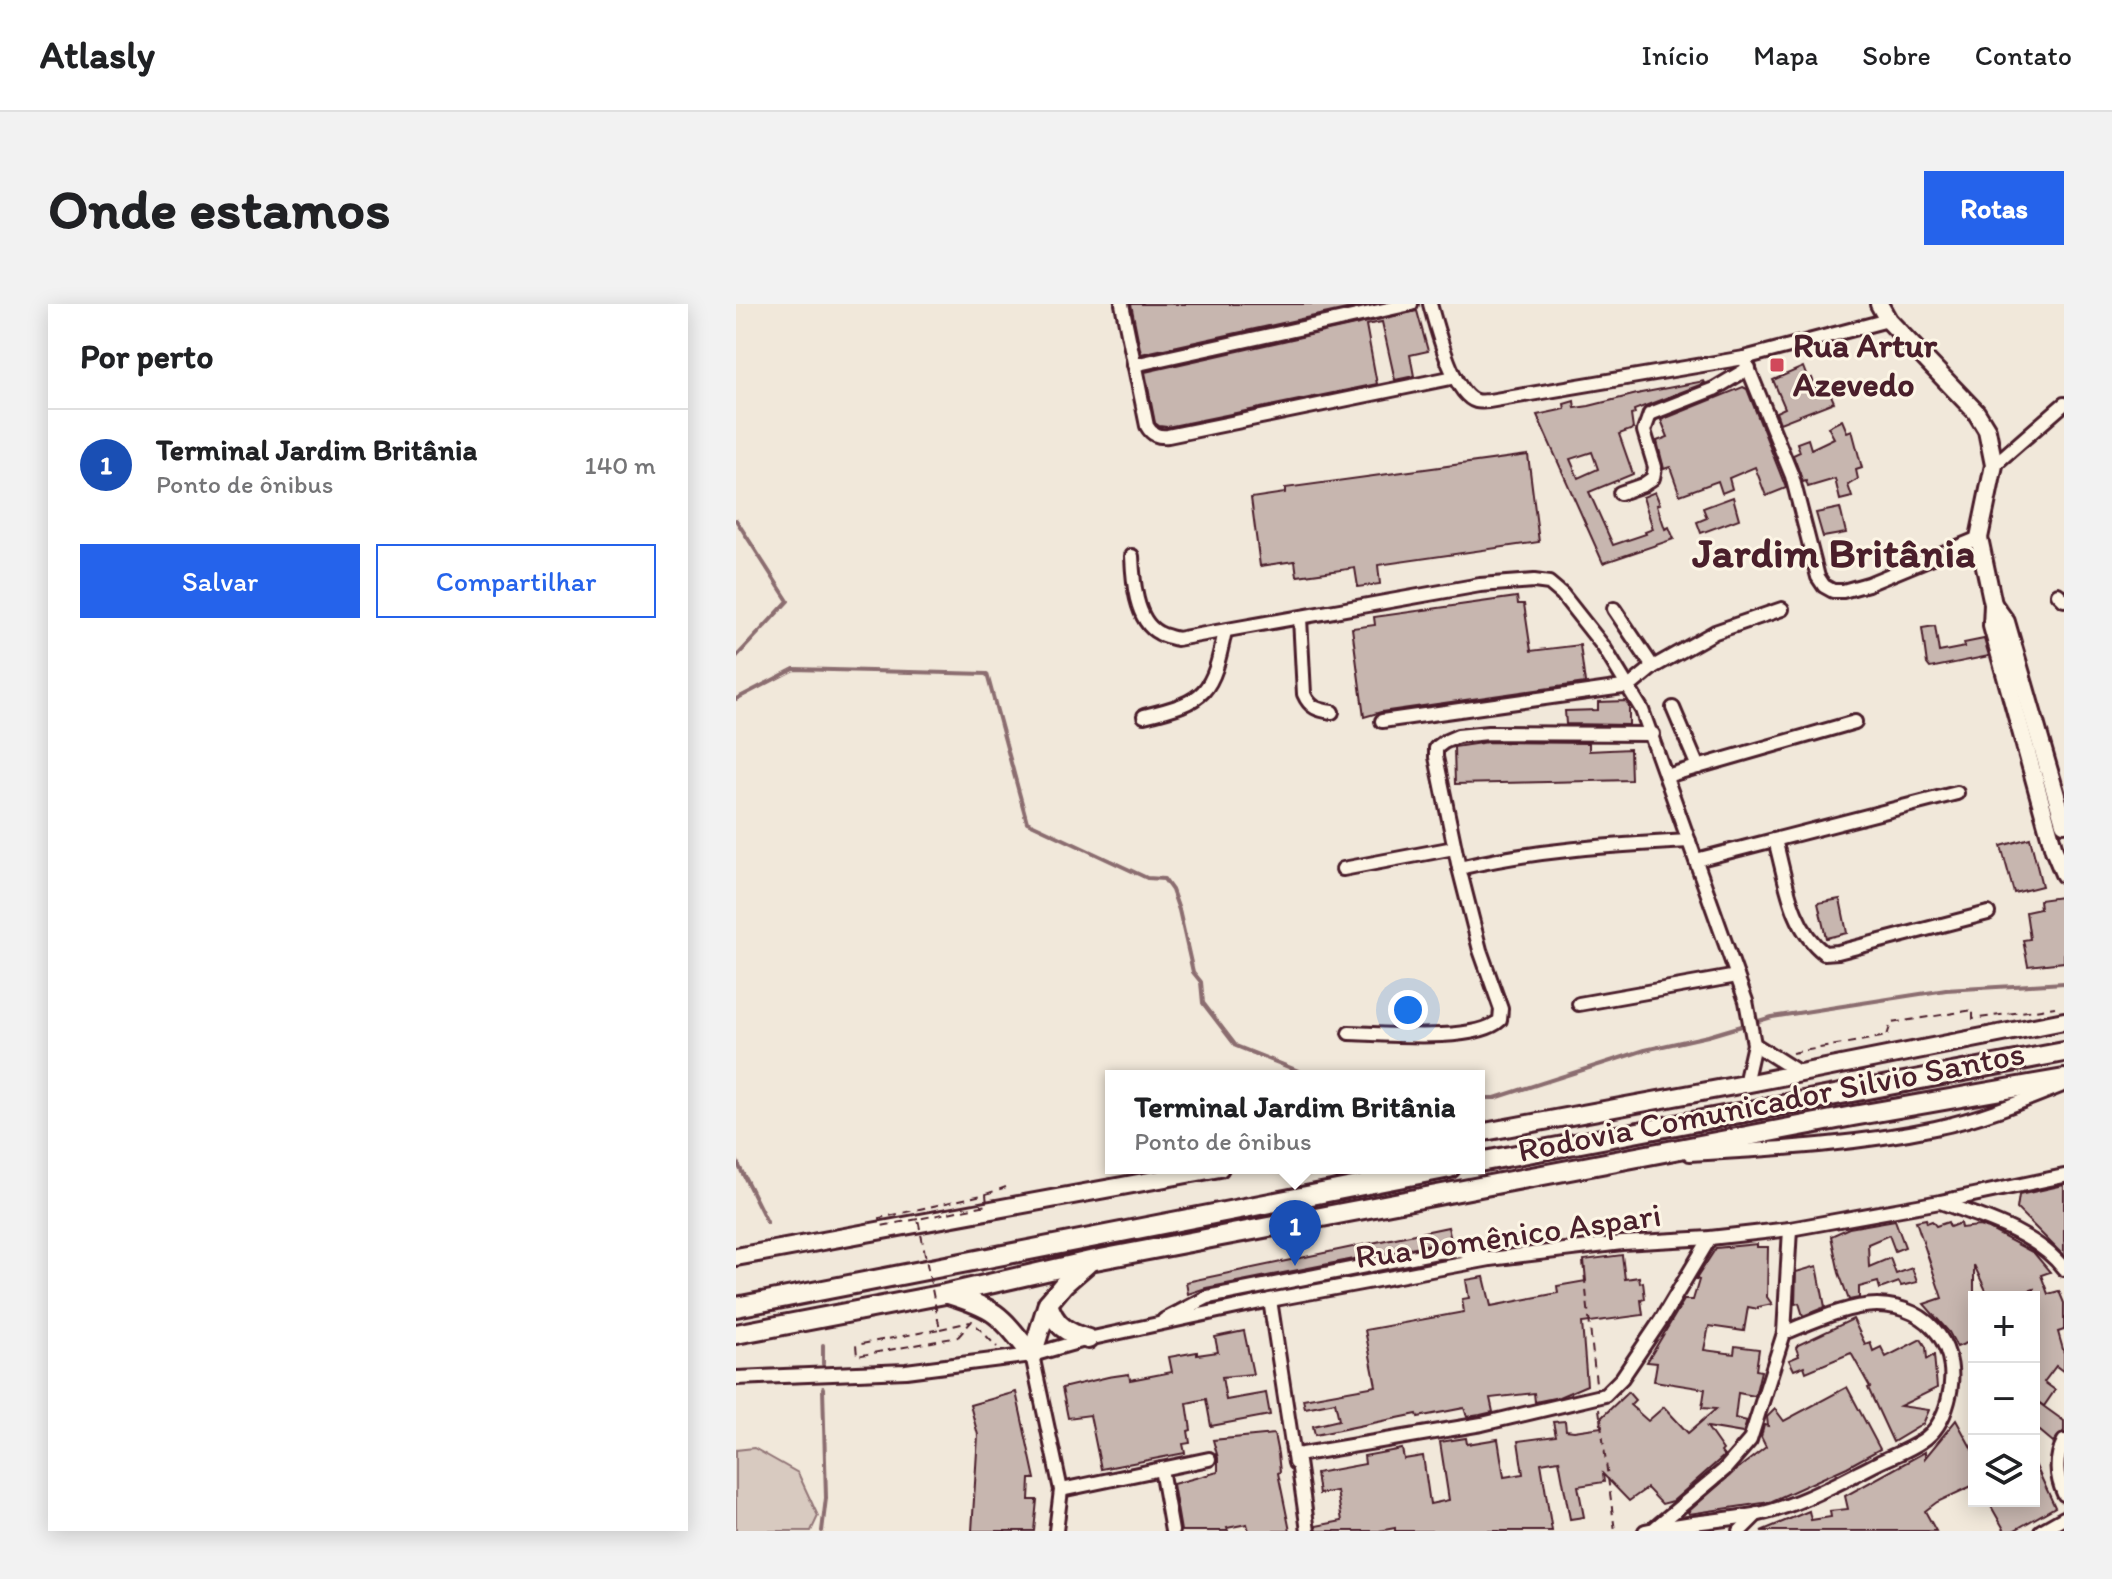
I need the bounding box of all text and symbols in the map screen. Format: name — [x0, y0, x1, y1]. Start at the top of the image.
text: Atlasly — [40, 32, 155, 78]
text: Início — [1642, 38, 1709, 72]
text: Mapa — [1753, 38, 1818, 72]
text: Sobre — [1862, 38, 1931, 72]
text: Contato — [1975, 38, 2072, 72]
button: Rotas — [1924, 171, 2064, 245]
text: Onde estamos — [48, 175, 390, 242]
place label: Rua Artur Azevedo — [1793, 325, 1938, 405]
text: Por perto — [80, 336, 213, 377]
marker: Rua Artur Azevedo — [1768, 356, 1786, 374]
text: Terminal Jardim Britânia — [156, 431, 477, 468]
text: 1 — [100, 449, 112, 481]
text: 140 m — [585, 449, 656, 481]
text: Ponto de ônibus — [156, 468, 333, 500]
district label: Jardim Britânia — [1691, 527, 1976, 578]
button: Salvar — [80, 544, 360, 618]
button: Compartilhar — [376, 544, 656, 618]
your location — [1388, 990, 1428, 1030]
street label: Rodovia Comunicador Silvio Santos — [1514, 1032, 2028, 1171]
popup — [1105, 1070, 1485, 1174]
text: Terminal Jardim Britânia — [1134, 1088, 1456, 1125]
text: Ponto de ônibus — [1134, 1125, 1312, 1157]
street label: Rua Domênico Aspari — [1352, 1194, 1664, 1277]
pin: 1 — [1269, 1200, 1321, 1266]
map controls — [1968, 1291, 2040, 1507]
button: + — [1968, 1291, 2040, 1363]
button: − — [1968, 1363, 2040, 1435]
button: layers — [1968, 1435, 2040, 1507]

